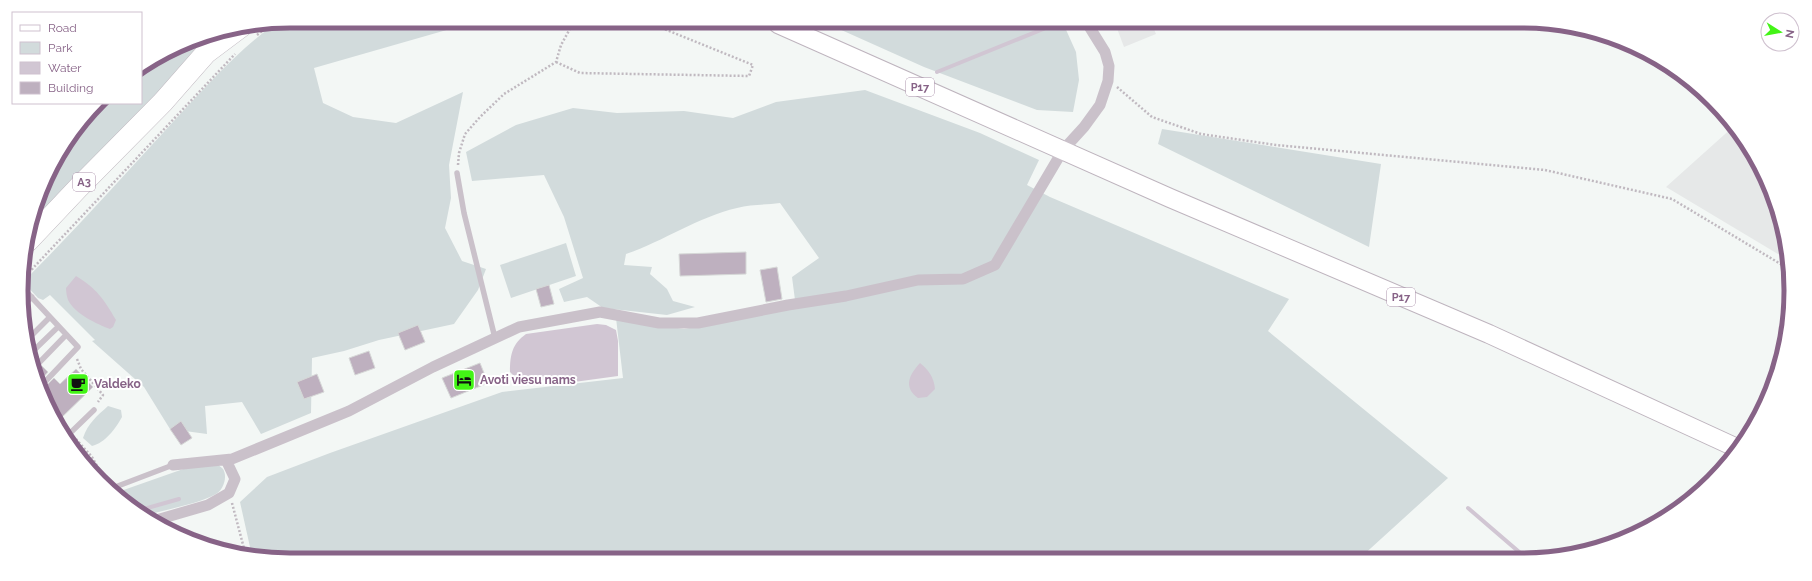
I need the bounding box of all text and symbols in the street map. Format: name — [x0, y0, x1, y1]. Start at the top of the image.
legend — [12, 12, 142, 104]
north arrow — [1760, 12, 1800, 52]
text: Road — [48, 21, 77, 35]
text: N — [1782, 28, 1797, 39]
text: Park — [48, 41, 73, 55]
text: Water — [48, 61, 82, 75]
road number: P17 — [906, 78, 934, 96]
text: Building — [48, 81, 94, 95]
road number: A3 — [73, 173, 95, 191]
road number: P17 — [1387, 288, 1415, 306]
hotel icon: Avoti viesu nams — [451, 367, 477, 393]
cafe icon: Valdeko — [65, 371, 91, 397]
place label: Avoti viesu nams — [480, 373, 576, 387]
place label: Valdeko — [94, 377, 141, 391]

